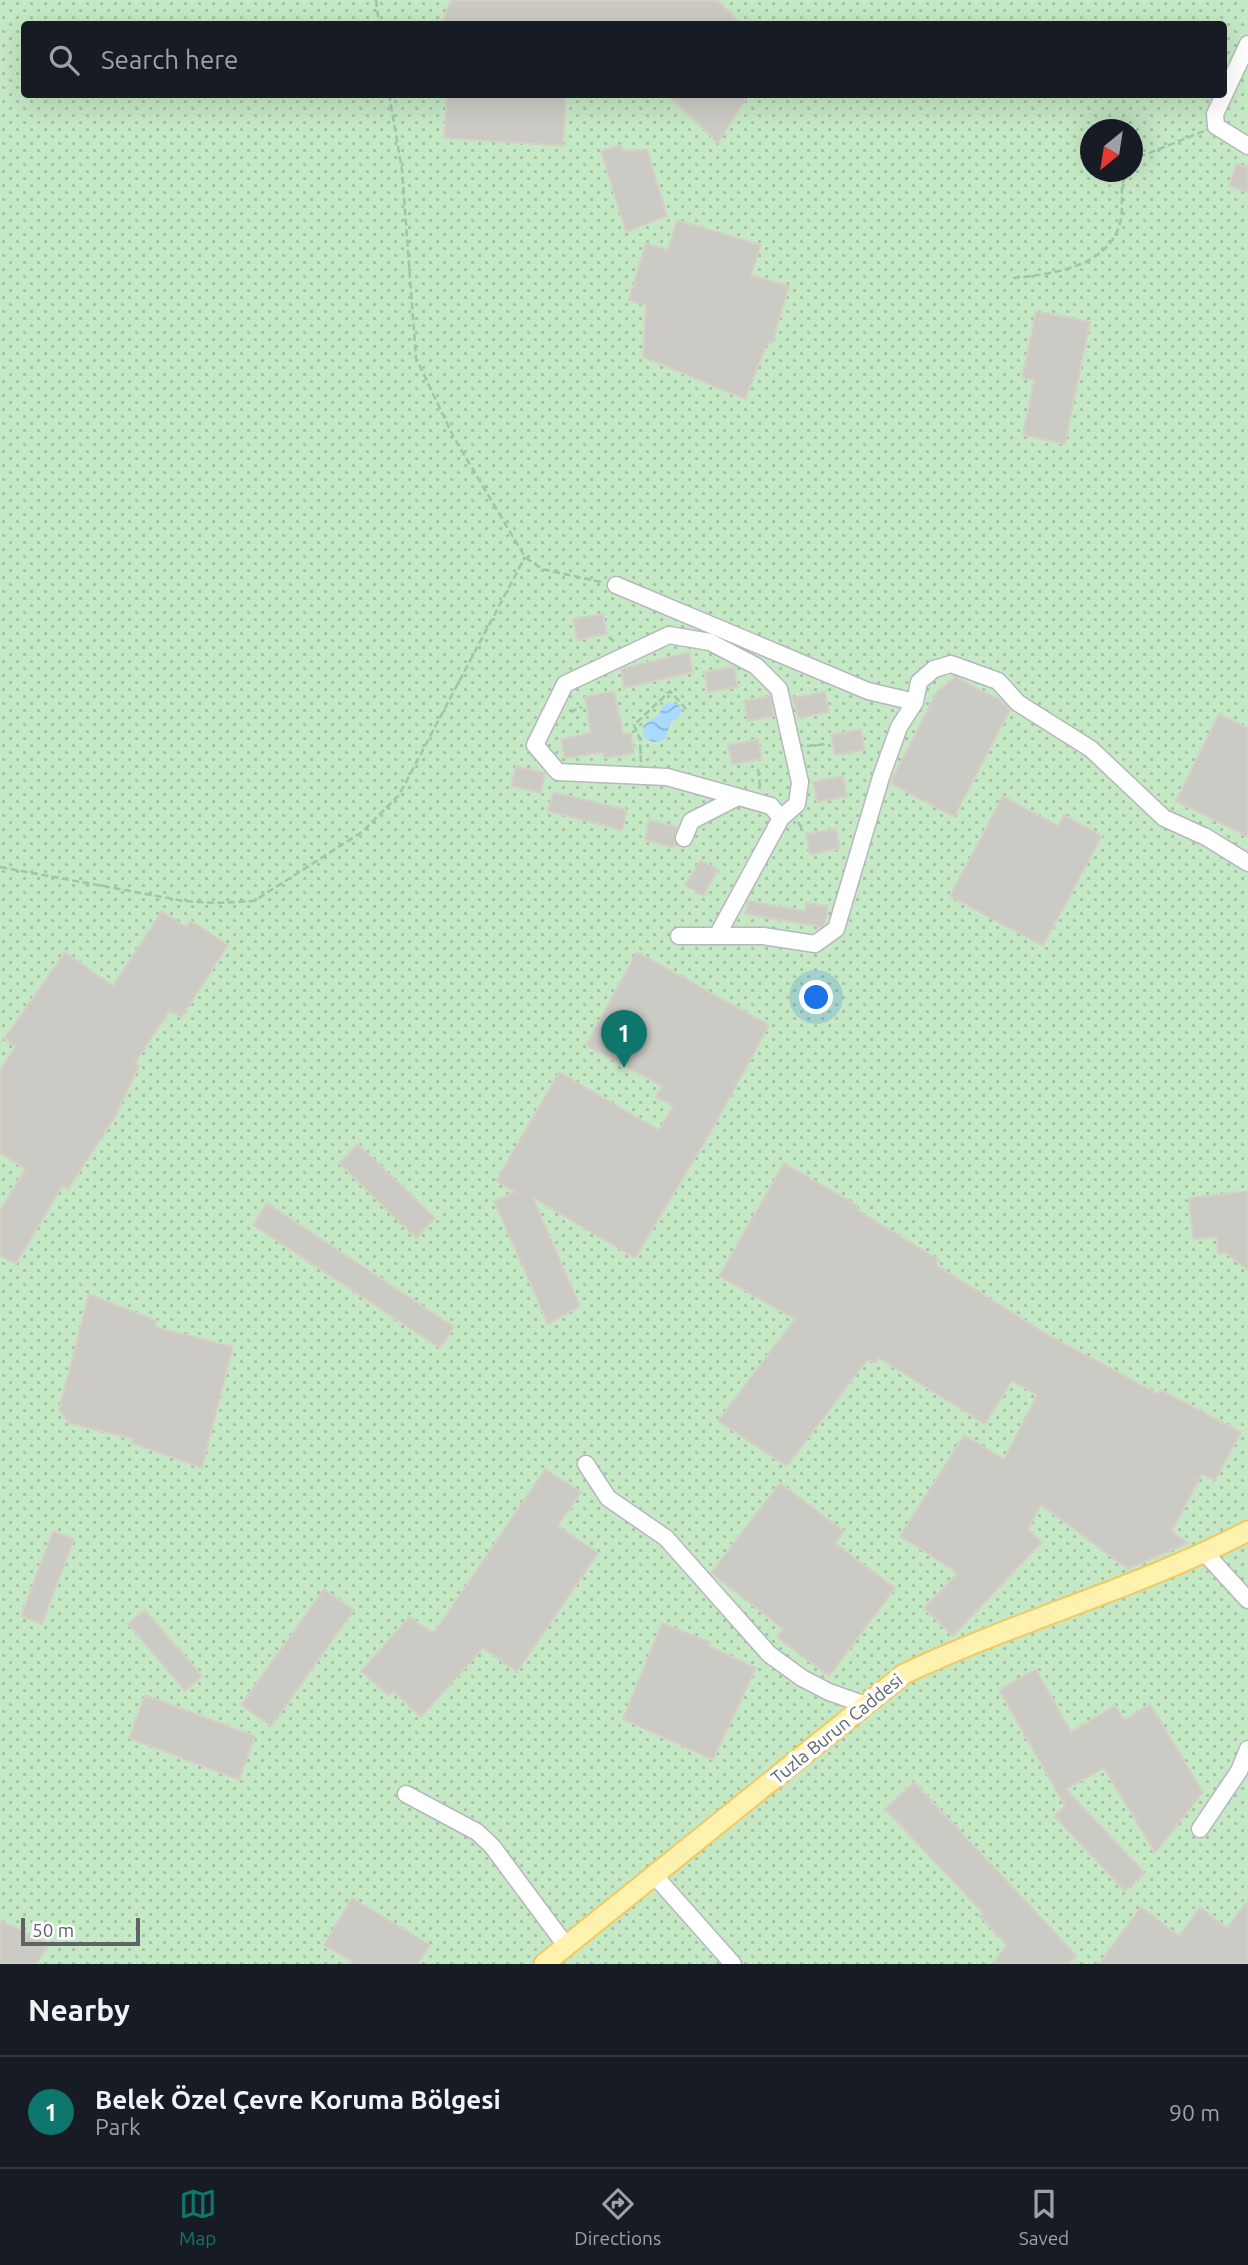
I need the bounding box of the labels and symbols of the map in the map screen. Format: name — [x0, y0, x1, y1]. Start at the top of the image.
north arrow — [1080, 119, 1143, 182]
your location — [799, 980, 833, 1014]
pin: 1 — [601, 1010, 647, 1068]
street label: Tuzla Burun Caddesi — [767, 1669, 906, 1787]
scale bar — [21, 1915, 140, 1947]

